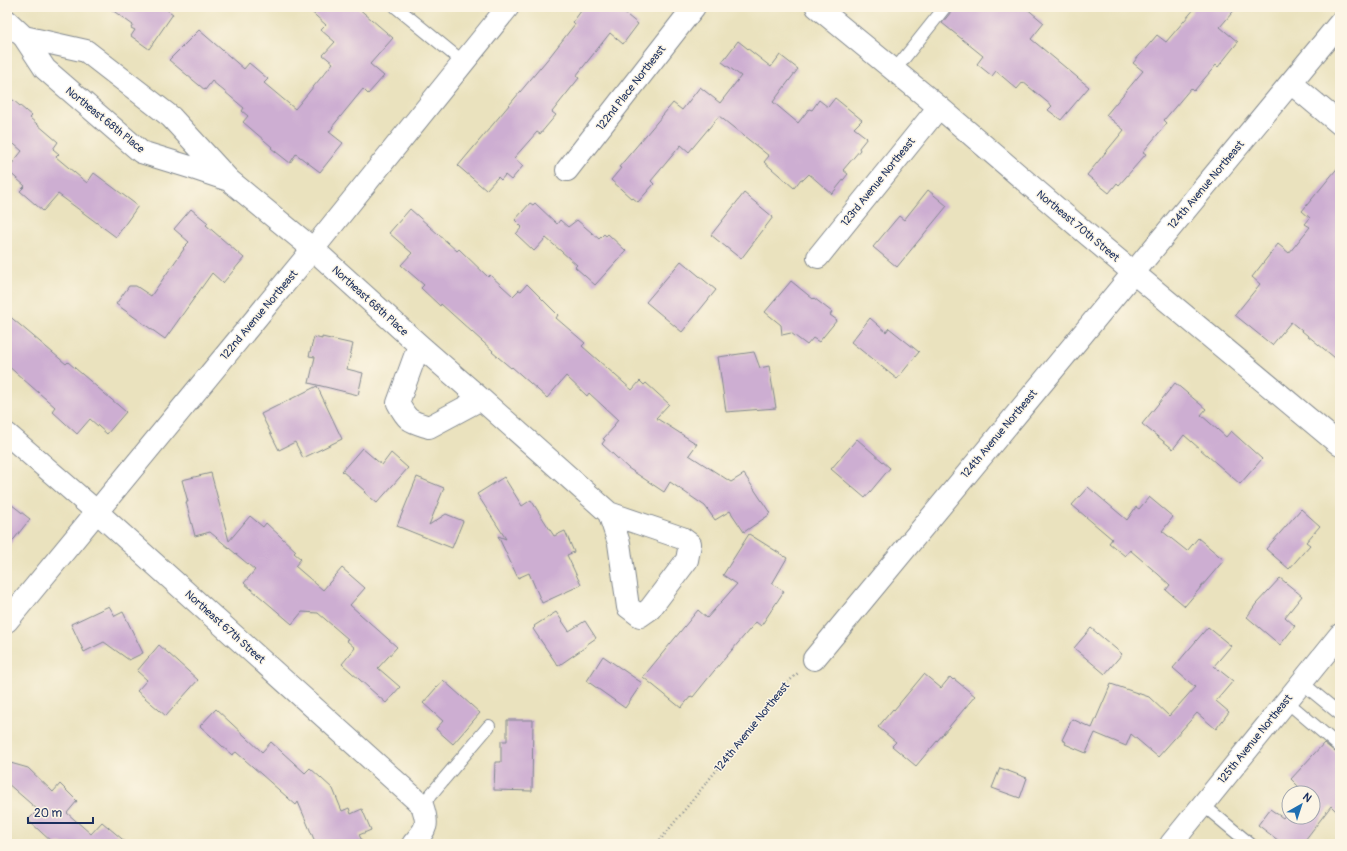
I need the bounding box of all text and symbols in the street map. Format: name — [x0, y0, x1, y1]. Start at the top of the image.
street label: 122nd Place Northeast — [594, 42, 669, 133]
street label: Northeast 68th Place — [63, 84, 148, 156]
street label: 123rd Avenue Northeast — [838, 134, 918, 229]
street label: 124th Avenue Northeast — [1165, 138, 1247, 232]
street label: Northeast 70th Street — [1034, 188, 1123, 265]
street label: Northeast 68th Place — [329, 263, 411, 339]
street label: 122nd Avenue Northeast — [218, 267, 301, 363]
street label: 124th Avenue Northeast — [958, 387, 1040, 481]
street label: Northeast 67th Street — [182, 588, 268, 667]
street label: 124th Avenue Northeast — [712, 679, 793, 775]
street label: 125th Avenue Northeast — [1215, 691, 1295, 786]
north arrow — [1281, 785, 1321, 825]
text: N — [1300, 790, 1314, 805]
scale bar — [28, 799, 93, 825]
text: 20 m — [34, 806, 63, 821]

